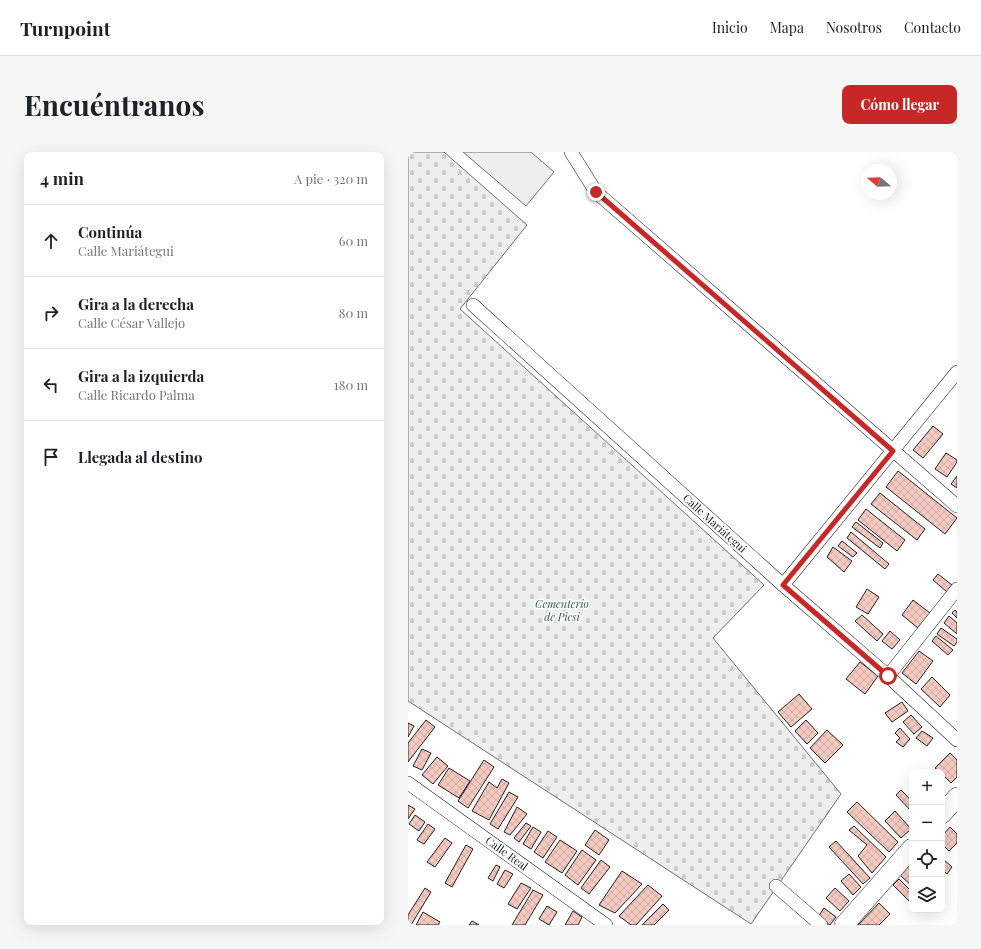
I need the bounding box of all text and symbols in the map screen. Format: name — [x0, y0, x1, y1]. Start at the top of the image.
text: Turnpoint — [20, 15, 110, 41]
text: Inicio — [712, 18, 748, 37]
text: Mapa — [770, 18, 804, 37]
text: Nosotros — [826, 18, 882, 37]
text: Contacto — [904, 18, 961, 37]
button: Cómo llegar — [842, 85, 957, 124]
text: Encuéntranos — [24, 86, 204, 123]
north arrow — [861, 164, 897, 200]
text: 4 min — [40, 167, 84, 189]
text: A pie · 320 m — [294, 170, 368, 187]
route end — [587, 183, 605, 201]
text: Continúa — [78, 222, 142, 242]
icon: ahead — [40, 230, 62, 252]
text: 60 m — [339, 232, 368, 249]
text: Calle Mariátegui — [78, 242, 174, 259]
text: Gira a la derecha — [78, 294, 194, 314]
icon: right — [40, 302, 62, 324]
text: 80 m — [339, 304, 368, 321]
text: Calle César Vallejo — [78, 314, 185, 331]
text: Gira a la izquierda — [78, 366, 204, 386]
icon: left — [40, 374, 62, 396]
text: 180 m — [334, 376, 368, 393]
text: Calle Ricardo Palma — [78, 386, 195, 403]
icon: arrive — [40, 446, 62, 468]
text: Llegada al destino — [78, 447, 202, 467]
street label: Calle Mariátegui — [680, 490, 750, 556]
park label: Cementerio de Picsi — [535, 596, 589, 624]
route start — [879, 667, 897, 685]
map controls — [909, 769, 945, 913]
button: + — [909, 769, 945, 805]
button: − — [909, 805, 945, 841]
street label: Calle Real — [483, 833, 531, 873]
button: locate — [909, 841, 945, 877]
button: layers — [909, 877, 945, 913]

